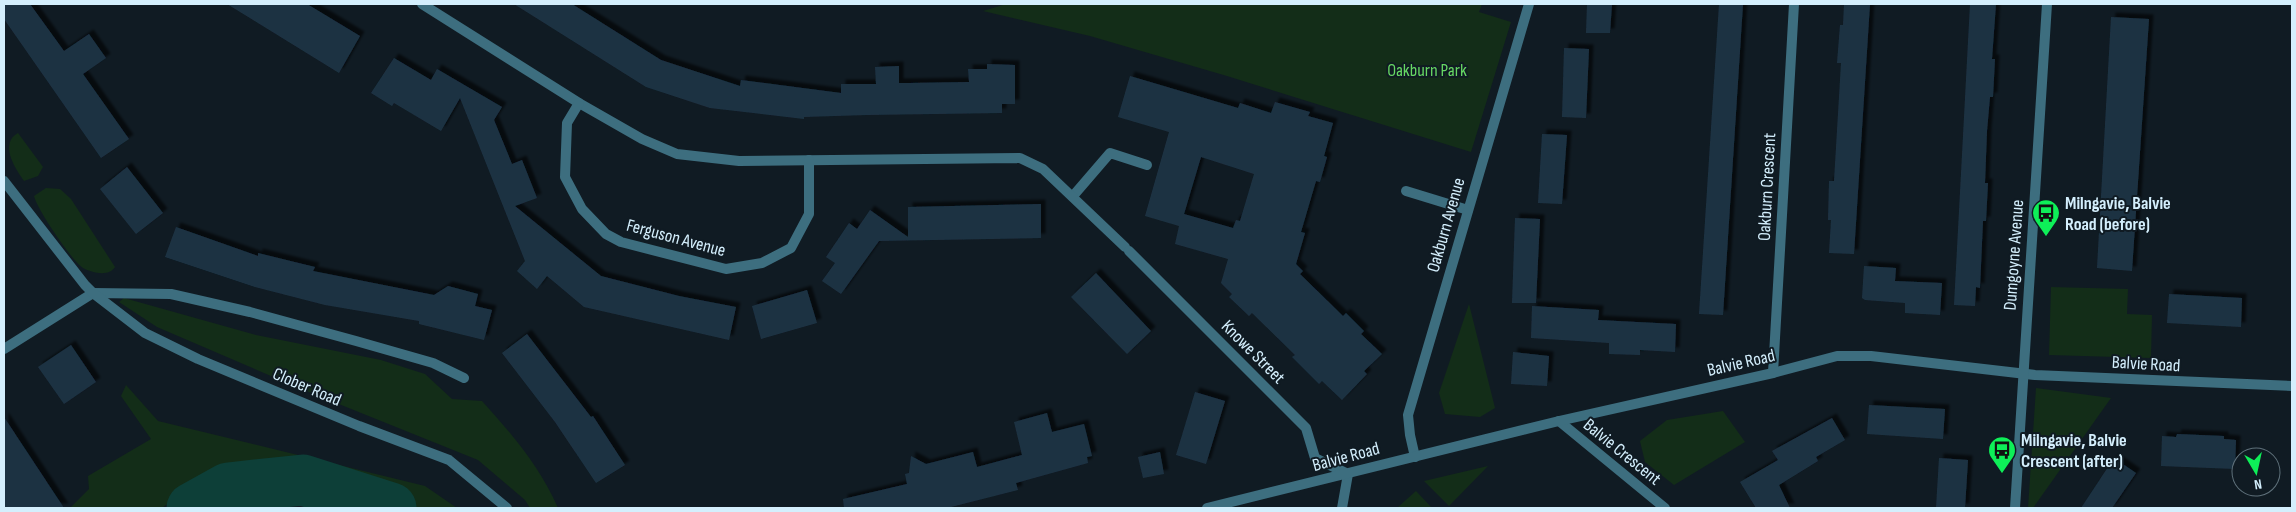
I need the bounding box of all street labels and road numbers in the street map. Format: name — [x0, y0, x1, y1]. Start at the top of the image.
street label: Oakburn Crescent — [1754, 132, 1780, 242]
street label: Oakburn Avenue — [1423, 175, 1469, 275]
street label: Dumgoyne Avenue — [2000, 199, 2028, 311]
street label: Ferguson Avenue — [624, 215, 728, 261]
street label: Knowe Street — [1217, 316, 1290, 389]
street label: Balvie Road — [1705, 345, 1777, 381]
street label: Balvie Road — [2111, 352, 2181, 376]
street label: Clober Road — [270, 363, 344, 411]
street label: Balvie Crescent — [1579, 414, 1665, 490]
street label: Balvie Road — [1310, 438, 1382, 476]

